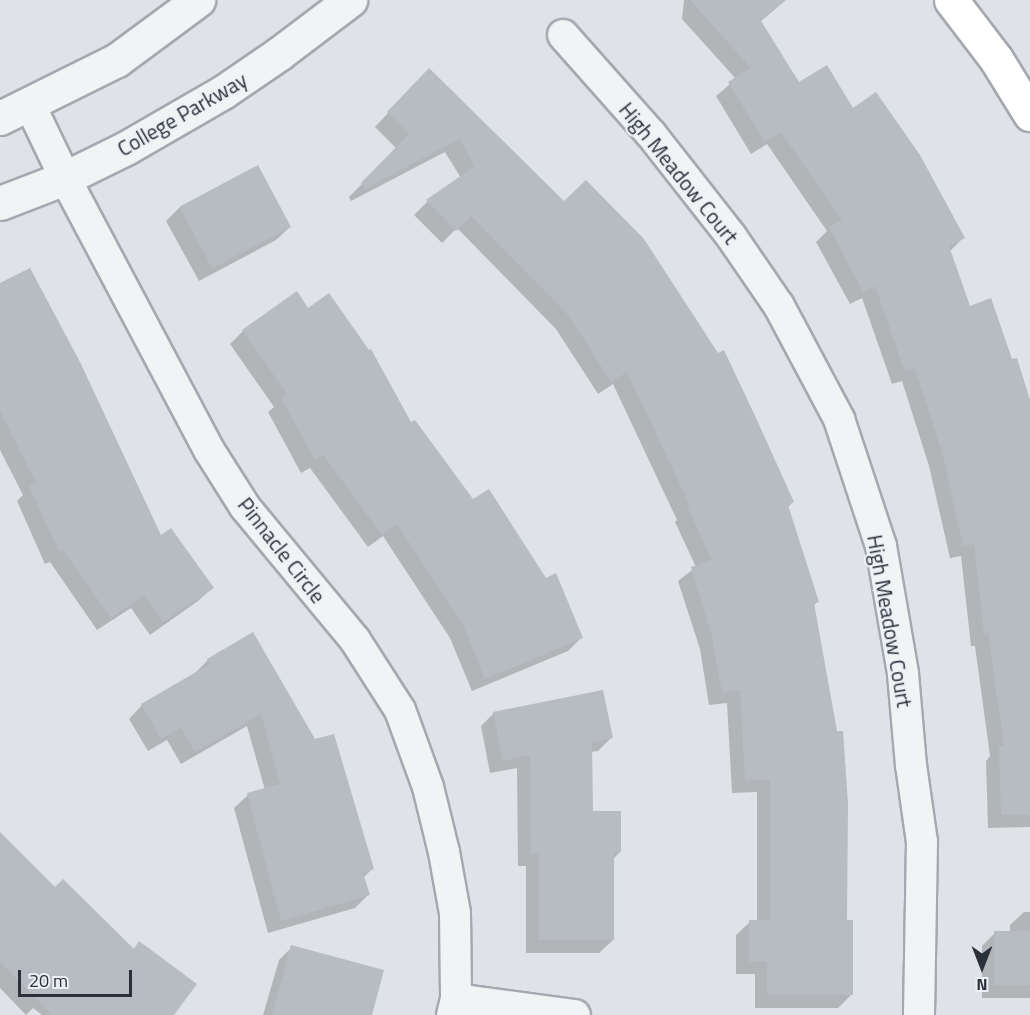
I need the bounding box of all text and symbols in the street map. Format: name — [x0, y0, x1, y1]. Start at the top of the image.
street label: College Parkway — [113, 67, 251, 161]
street label: High Meadow Court — [614, 97, 744, 249]
street label: Pinnacle Circle — [233, 492, 331, 608]
street label: High Meadow Court — [862, 533, 918, 709]
north arrow — [952, 937, 1012, 997]
scale bar — [21, 958, 135, 996]
text: 20 m — [29, 967, 68, 994]
text: N — [976, 973, 988, 997]

